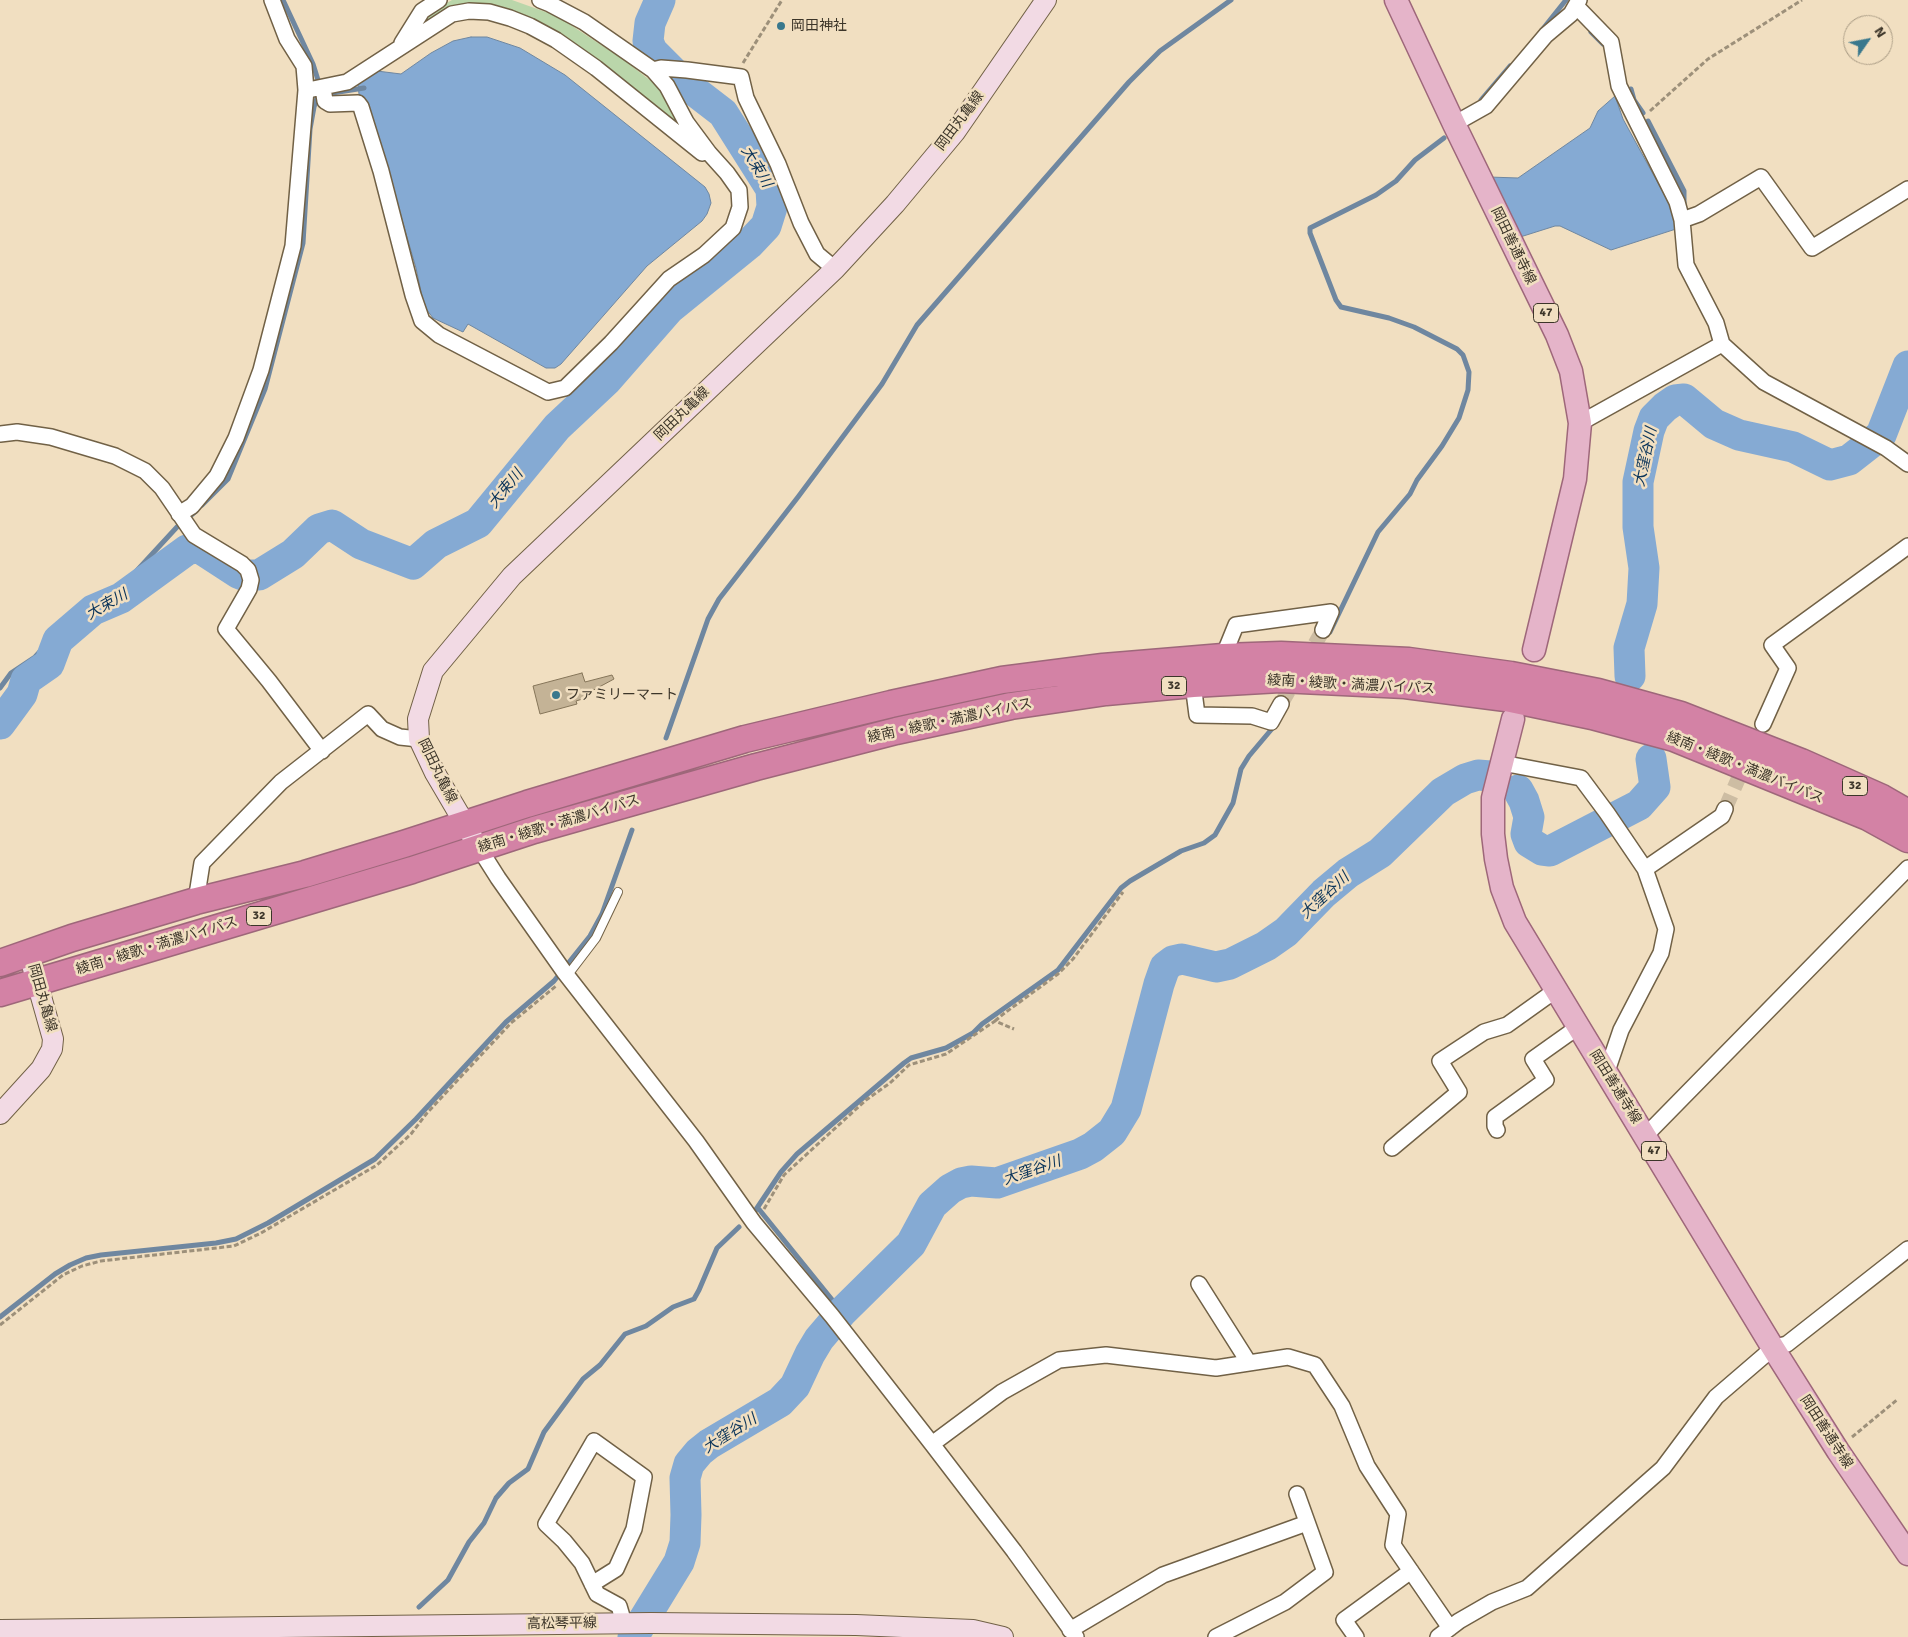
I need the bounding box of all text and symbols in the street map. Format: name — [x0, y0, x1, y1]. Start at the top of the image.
north arrow — [1843, 15, 1893, 65]
place label: 岡田神社 — [791, 18, 847, 34]
marker: 岡田神社 — [775, 20, 787, 32]
text: N — [1870, 23, 1890, 41]
street label: 岡田丸亀線 — [932, 88, 988, 154]
water label: 大束川 — [737, 143, 775, 191]
street label: 岡田善通寺線 — [1487, 205, 1539, 287]
road number: 47 — [1534, 304, 1558, 322]
street label: 岡田丸亀線 — [651, 384, 713, 444]
water label: 大窪谷川 — [1631, 426, 1661, 488]
water label: 大束川 — [485, 466, 527, 512]
water label: 大束川 — [83, 586, 131, 624]
street label: 綾南・綾歌・満濃バイパス — [1267, 672, 1435, 698]
road number: 32 — [1162, 676, 1186, 696]
place label: ファミリーマート — [566, 687, 678, 703]
marker: ファミリーマート — [550, 689, 562, 701]
street label: 綾南・綾歌・満濃バイパス — [866, 695, 1034, 747]
street label: 綾南・綾歌・満濃バイパス — [1664, 729, 1826, 807]
street label: 岡田丸亀線 — [414, 736, 460, 806]
road number: 32 — [1842, 776, 1868, 796]
street label: 綾南・綾歌・満濃バイパス — [476, 791, 642, 857]
water label: 大窪谷川 — [1297, 869, 1353, 923]
road number: 32 — [246, 906, 272, 926]
street label: 綾南・綾歌・満濃バイパス — [74, 913, 240, 979]
street label: 岡田丸亀線 — [24, 962, 60, 1034]
street label: 岡田善通寺線 — [1586, 1047, 1644, 1127]
road number: 47 — [1642, 1142, 1666, 1160]
water label: 大窪谷川 — [1001, 1153, 1063, 1189]
street label: 岡田善通寺線 — [1796, 1392, 1856, 1472]
water label: 大窪谷川 — [700, 1410, 760, 1458]
street label: 高松琴平線 — [527, 1615, 597, 1633]

